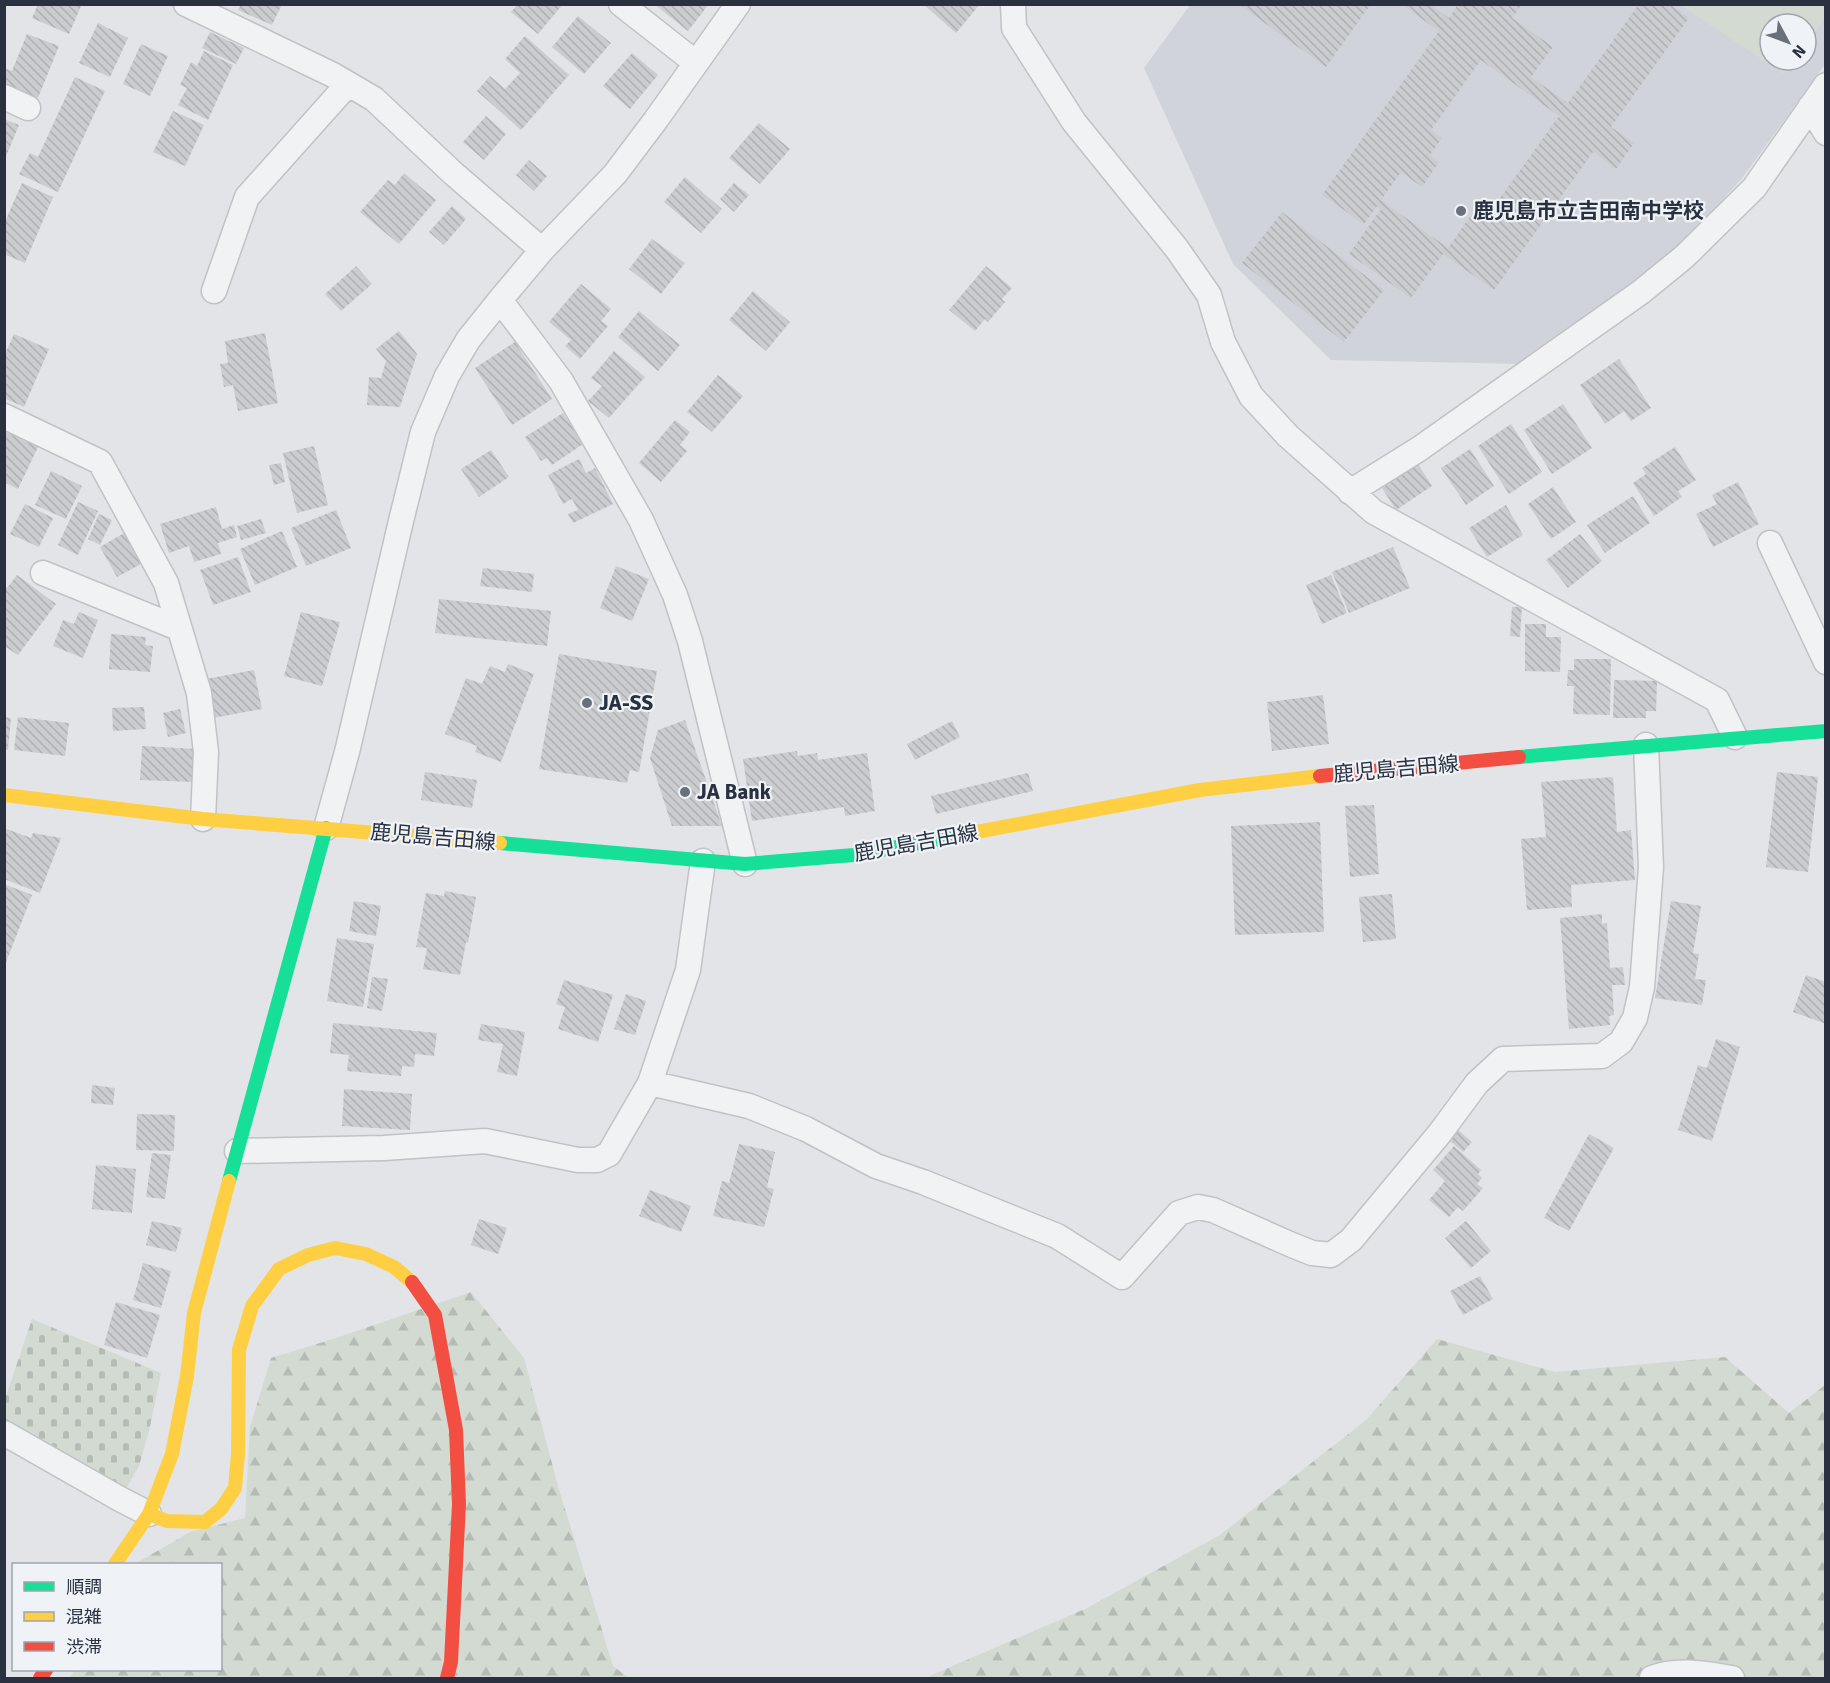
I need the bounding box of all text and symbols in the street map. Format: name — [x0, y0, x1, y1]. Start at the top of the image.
north arrow — [1758, 12, 1818, 72]
text: N — [1787, 40, 1810, 62]
place label: 鹿児島市立吉田南中学校 — [1473, 198, 1704, 224]
marker: 鹿児島市立吉田南中学校 — [1454, 204, 1468, 218]
place label: JA-SS — [599, 690, 654, 716]
marker: JA-SS — [580, 696, 594, 710]
street label: 鹿児島吉田線 — [1332, 751, 1460, 787]
place label: JA Bank — [697, 779, 771, 805]
marker: JA Bank — [678, 785, 692, 799]
street label: 鹿児島吉田線 — [369, 819, 497, 855]
street label: 鹿児島吉田線 — [852, 819, 980, 867]
legend — [12, 1563, 222, 1671]
text: 順調 — [66, 1576, 102, 1598]
text: 混雑 — [66, 1606, 102, 1628]
text: 渋滞 — [66, 1636, 102, 1658]

